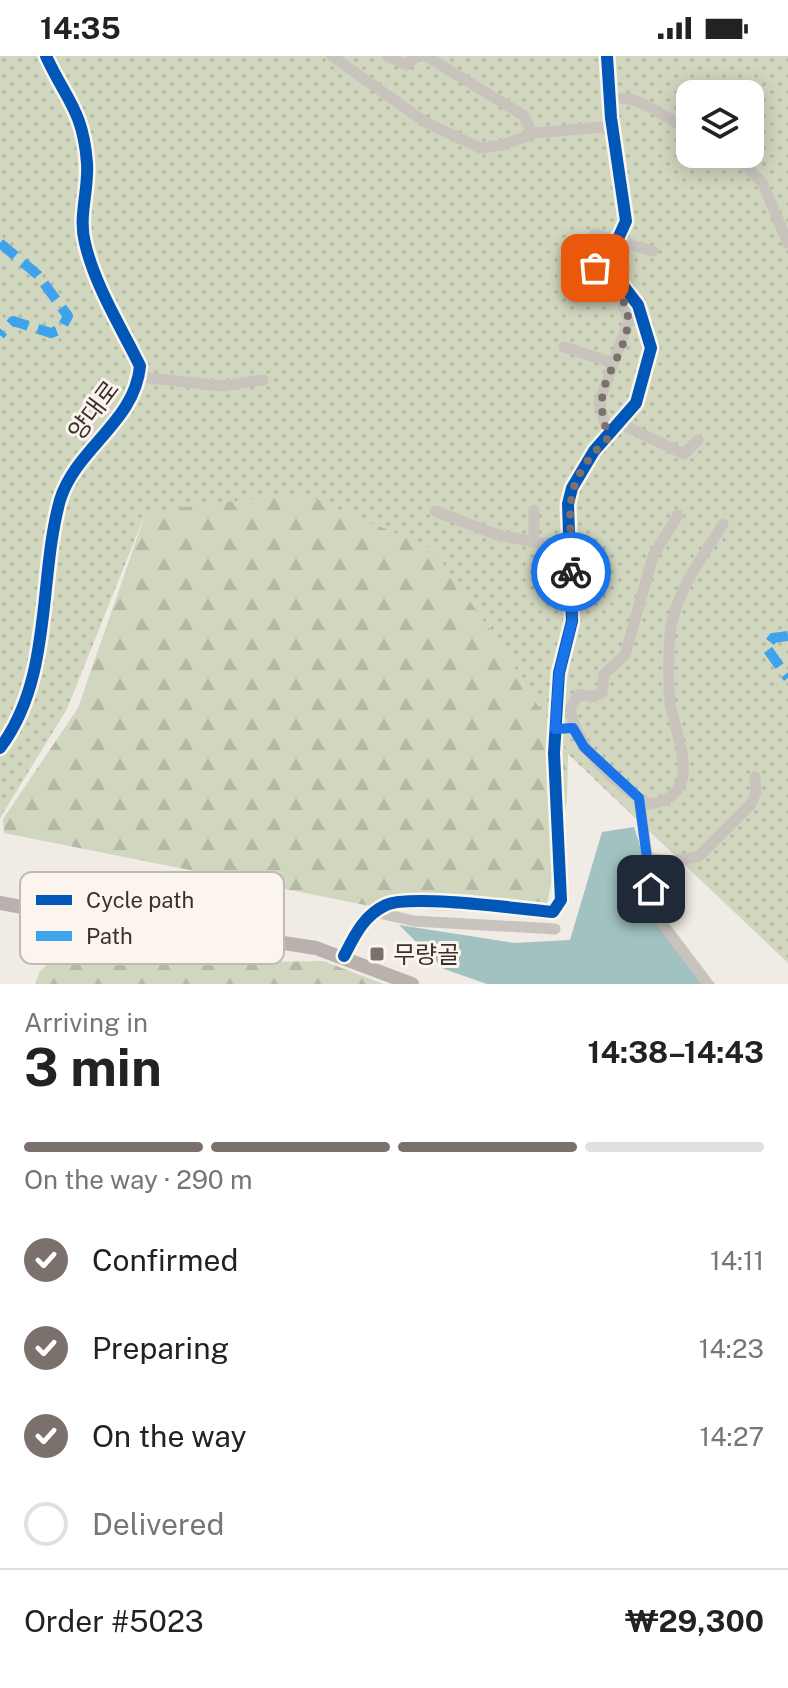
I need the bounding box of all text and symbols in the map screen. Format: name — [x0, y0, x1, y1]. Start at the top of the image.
text: 14:35 — [40, 10, 121, 46]
map controls — [676, 80, 764, 168]
button: layers — [676, 80, 764, 168]
pin — [561, 234, 629, 302]
icon: bag — [573, 246, 617, 290]
street label: 양대로 — [62, 375, 124, 445]
courier — [531, 532, 611, 612]
icon: bike — [549, 550, 593, 594]
pin — [617, 855, 685, 923]
icon: home — [629, 867, 673, 911]
legend — [20, 872, 284, 964]
text: Cycle path — [86, 887, 194, 913]
text: Path — [86, 923, 133, 949]
place label: 무량골 — [393, 940, 459, 968]
marker: 무량골 — [368, 945, 386, 963]
text: Arriving in — [24, 1007, 148, 1038]
text: 14:38–14:43 — [588, 1034, 764, 1070]
text: 3 min — [24, 1037, 162, 1098]
text: On the way · 290 m — [24, 1164, 252, 1195]
icon: check — [24, 1238, 68, 1282]
text: Confirmed — [92, 1242, 238, 1278]
text: 14:11 — [710, 1245, 764, 1276]
icon: check — [24, 1326, 68, 1370]
text: Preparing — [92, 1330, 229, 1366]
text: 14:23 — [699, 1333, 764, 1364]
icon: check — [24, 1414, 68, 1458]
text: On the way — [92, 1418, 246, 1454]
text: 14:27 — [700, 1421, 764, 1452]
text: Delivered — [92, 1506, 224, 1542]
text: Order #5023 — [24, 1603, 204, 1639]
text: ₩29,300 — [625, 1603, 764, 1639]

